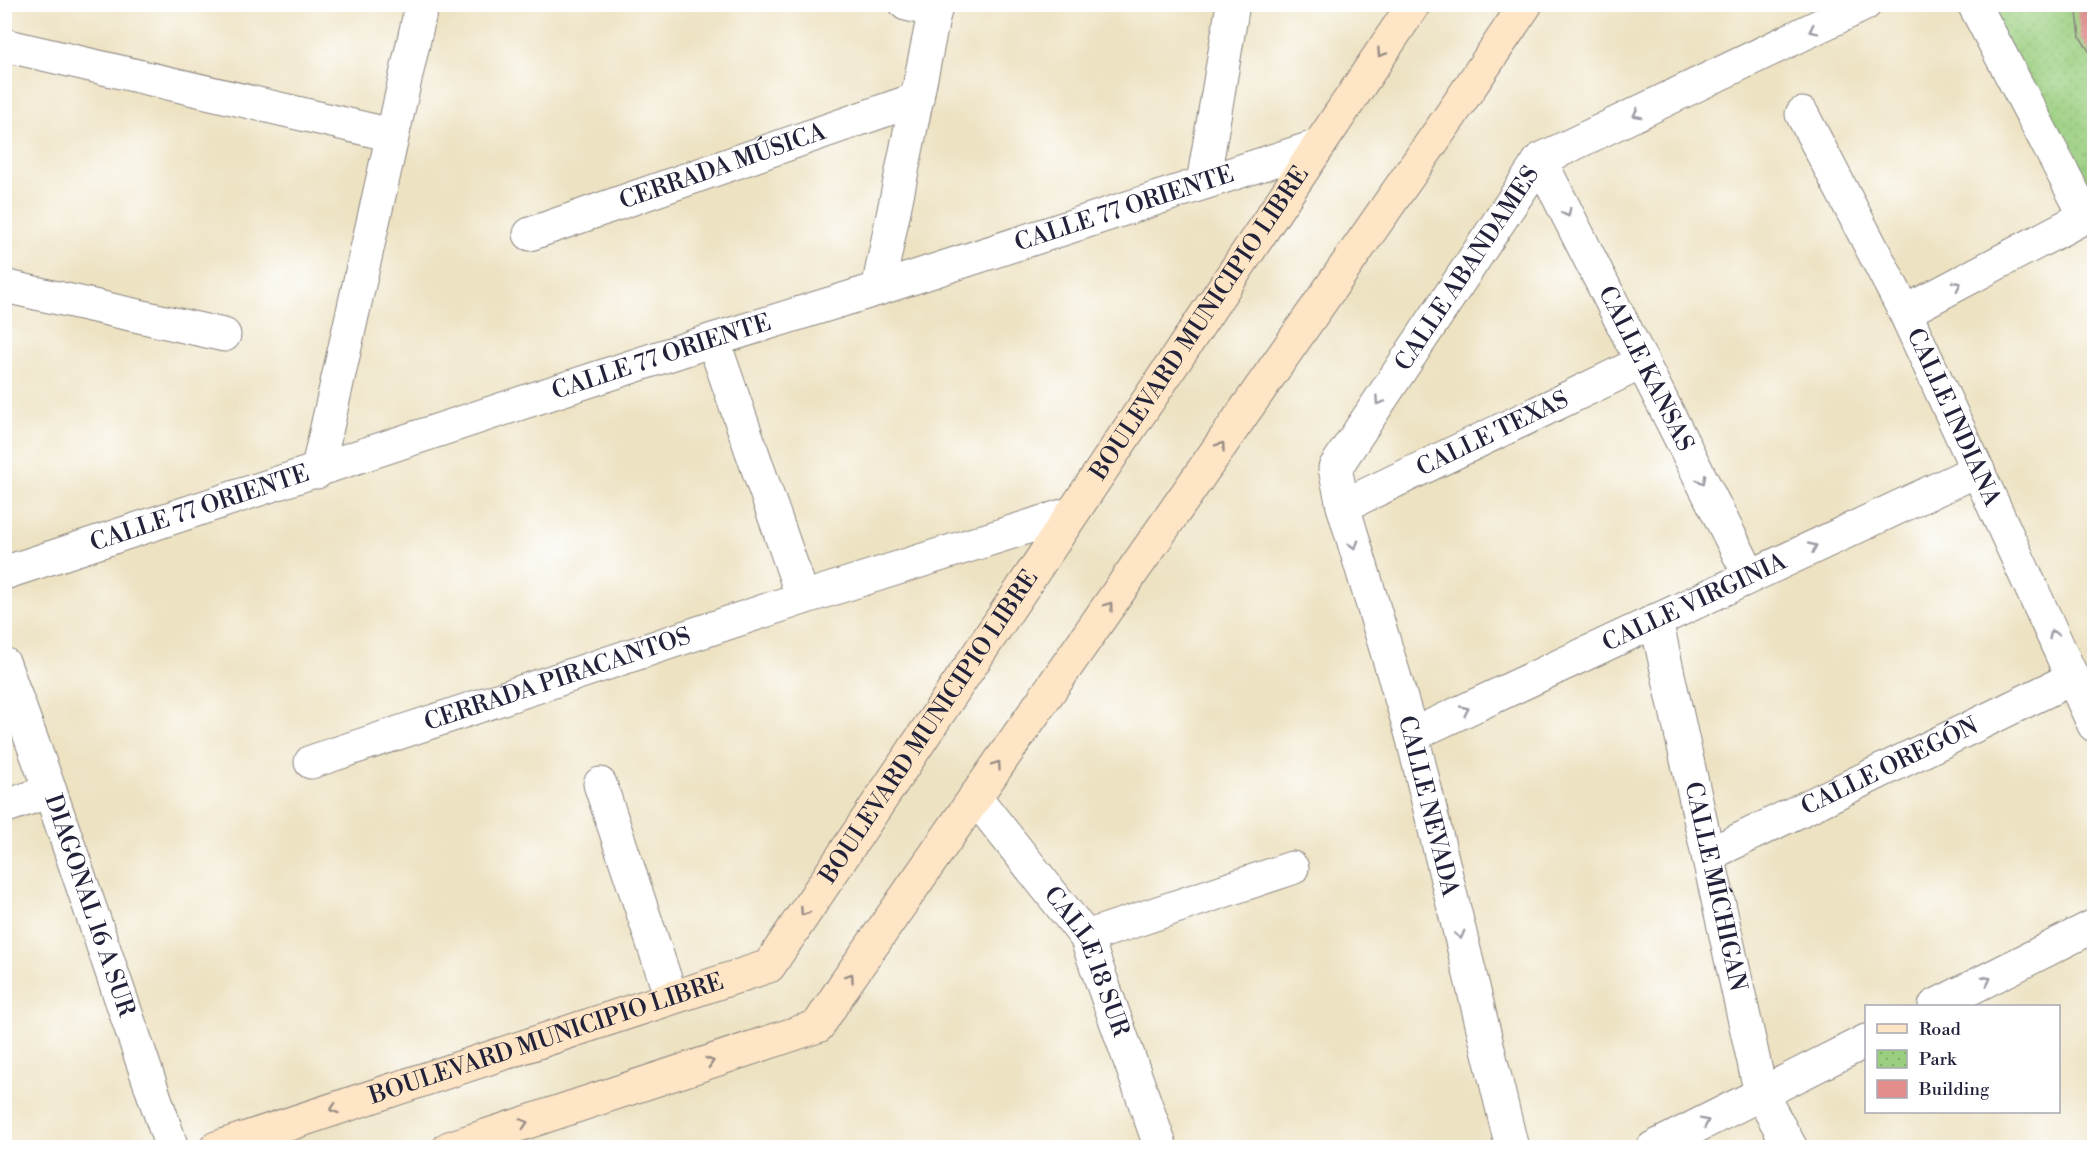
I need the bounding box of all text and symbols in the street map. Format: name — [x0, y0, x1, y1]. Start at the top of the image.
one-way arrow — [1808, 22, 1819, 34]
one-way arrow — [1377, 46, 1388, 57]
one-way arrow — [1632, 107, 1643, 119]
street label: CERRADA MÚSICA — [616, 117, 830, 217]
street label: CALLE 77 ORIENTE — [1011, 159, 1238, 259]
street label: BOULEVARD MUNICIPIO LIBRE — [1084, 161, 1316, 487]
street label: CALLE ABANDAMES — [1389, 161, 1546, 377]
one-way arrow — [1560, 206, 1571, 217]
street label: CALLE KANSAS — [1591, 281, 1700, 457]
one-way arrow — [1951, 281, 1961, 292]
street label: CALLE 77 ORIENTE — [548, 308, 775, 407]
street label: CALLE INDIANA — [1900, 324, 2007, 512]
street label: CALLE TEXAS — [1412, 385, 1574, 483]
one-way arrow — [1375, 394, 1386, 405]
one-way arrow — [1214, 441, 1225, 452]
street label: CALLE 77 ORIENTE — [86, 459, 313, 559]
one-way arrow — [1695, 474, 1706, 485]
one-way arrow — [1347, 539, 1360, 550]
one-way arrow — [1806, 543, 1817, 555]
street label: CALLE VIRGINIA — [1598, 547, 1792, 659]
street label: BOULEVARD MUNICIPIO LIBRE — [813, 564, 1045, 890]
one-way arrow — [1102, 601, 1113, 612]
street label: CERRADA PIRACANTOS — [421, 621, 695, 738]
one-way arrow — [2048, 629, 2060, 640]
one-way arrow — [1458, 705, 1469, 717]
street label: CALLE OREGÓN — [1796, 711, 1983, 822]
street label: CALLE NEVADA — [1391, 713, 1465, 900]
one-way arrow — [990, 761, 1001, 772]
street label: CALLE MÍCHIGAN — [1677, 779, 1753, 994]
street label: DIAGONAL 16 A SUR — [37, 791, 141, 1022]
street label: CALLE 18 SUR — [1037, 881, 1136, 1042]
one-way arrow — [800, 906, 812, 916]
one-way arrow — [1453, 930, 1466, 940]
street label: BOULEVARD MUNICIPIO LIBRE — [365, 967, 728, 1112]
one-way arrow — [843, 973, 854, 984]
one-way arrow — [1981, 976, 1992, 988]
legend — [1865, 1005, 2060, 1113]
text: Road — [1919, 1018, 1962, 1041]
text: Park — [1919, 1048, 1958, 1071]
one-way arrow — [704, 1057, 715, 1069]
text: Building — [1918, 1078, 1990, 1101]
one-way arrow — [329, 1101, 340, 1114]
one-way arrow — [518, 1117, 529, 1130]
one-way arrow — [1699, 1117, 1710, 1129]

